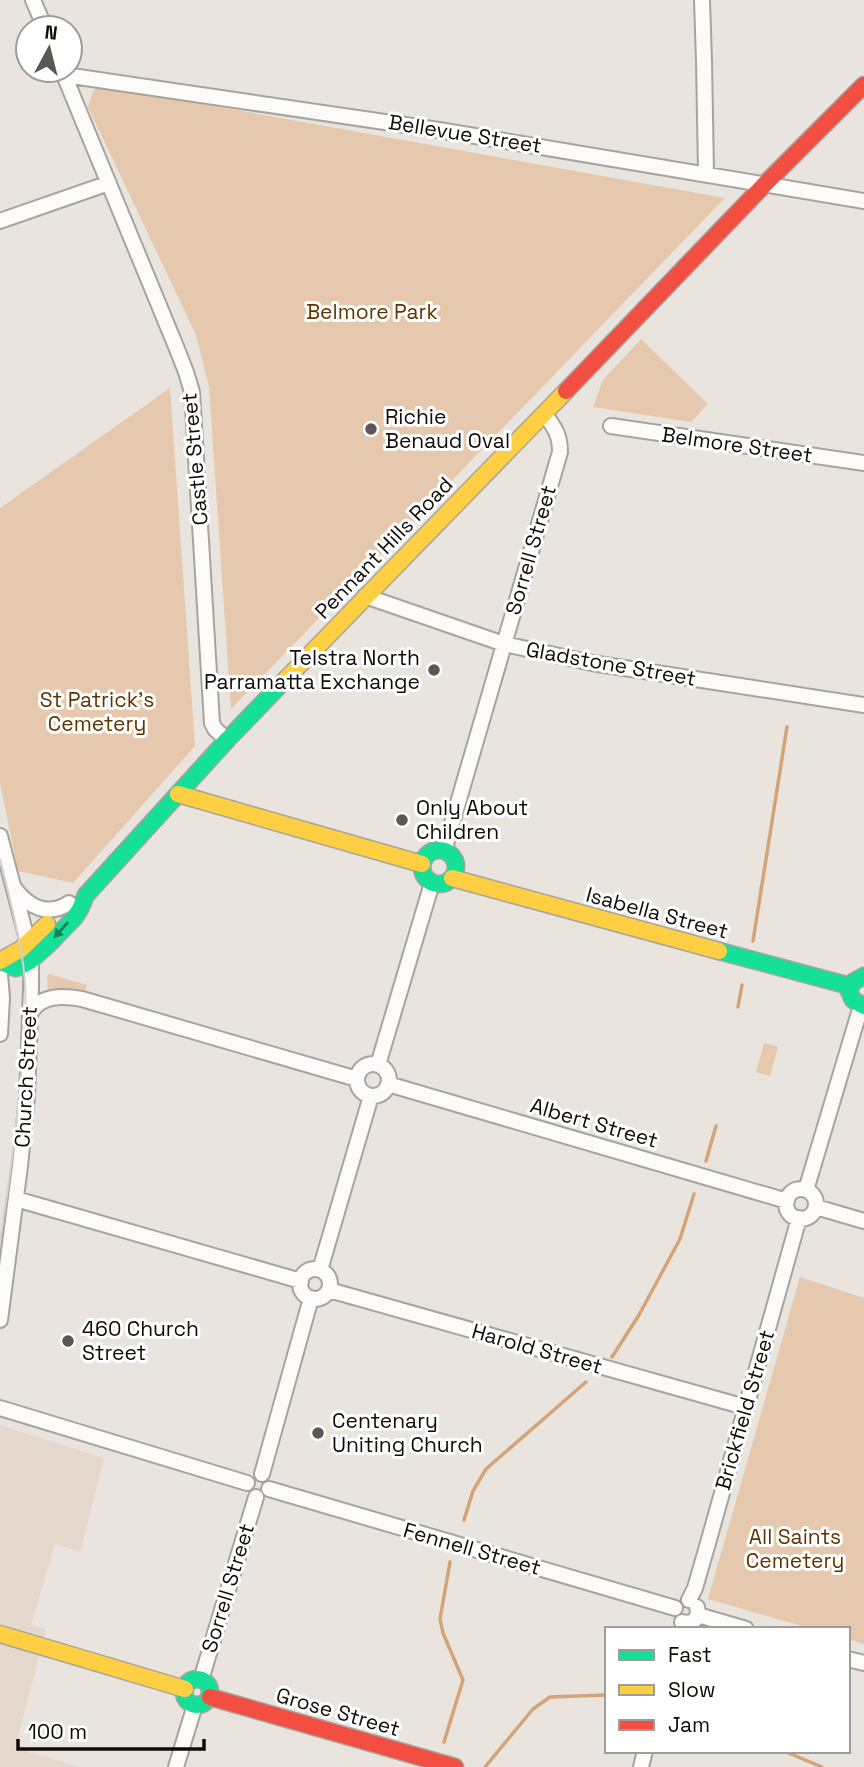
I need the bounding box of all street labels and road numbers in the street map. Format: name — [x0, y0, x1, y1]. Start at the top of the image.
street label: Bellevue Street — [387, 108, 544, 159]
street label: Castle Street — [175, 392, 214, 527]
street label: Belmore Street — [660, 421, 814, 468]
street label: Pennant Hills Road — [309, 471, 458, 624]
street label: Sorrell Street — [499, 482, 562, 618]
street label: Gladstone Street — [524, 635, 698, 692]
street label: Isabella Street — [583, 881, 731, 944]
street label: Church Street — [8, 1006, 43, 1148]
street label: Albert Street — [527, 1091, 661, 1154]
street label: Harold Street — [469, 1317, 606, 1380]
street label: Brickfield Street — [709, 1327, 780, 1493]
street label: Fennell Street — [400, 1516, 544, 1581]
street label: Sorrell Street — [195, 1520, 260, 1656]
street label: Grose Street — [273, 1681, 403, 1742]

